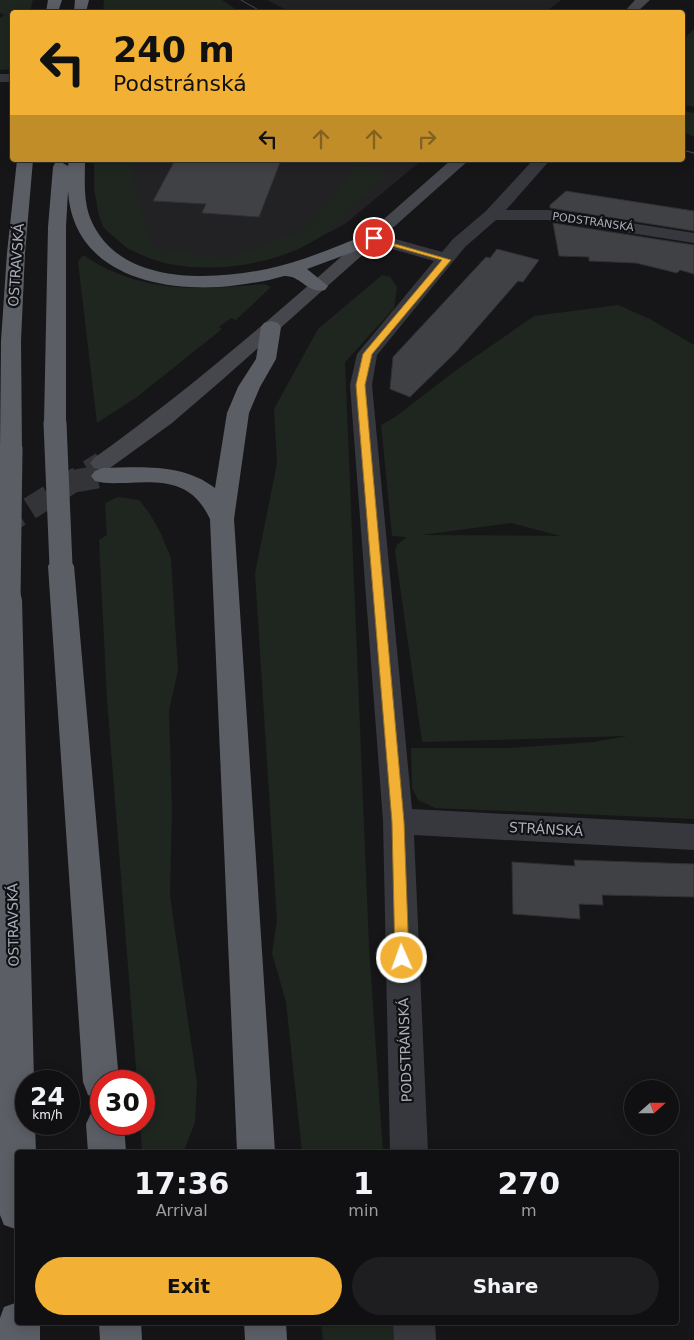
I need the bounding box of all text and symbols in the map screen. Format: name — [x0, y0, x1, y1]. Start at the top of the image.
icon: left — [30, 30, 95, 95]
text: 240 m — [113, 30, 235, 70]
text: Podstránská — [113, 71, 247, 96]
icon: left — [254, 125, 282, 153]
icon: ahead — [307, 125, 335, 153]
icon: ahead — [360, 125, 388, 153]
icon: right — [413, 125, 441, 153]
street label: PODSTRÁNSKÁ — [552, 210, 635, 234]
pin — [353, 217, 395, 259]
street label: OSTRAVSKÁ — [5, 222, 27, 307]
icon: arrive — [360, 224, 388, 252]
street label: STRÁNSKÁ — [509, 819, 584, 839]
street label: OSTRAVSKÁ — [4, 883, 22, 967]
position arrow — [375, 931, 427, 983]
street label: PODSTRÁNSKÁ — [395, 997, 415, 1102]
speed limit sign: 30 — [90, 1070, 155, 1135]
north arrow — [624, 1080, 679, 1135]
map controls — [624, 1080, 679, 1135]
text: 24 — [30, 1082, 65, 1111]
text: km/h — [32, 1108, 63, 1122]
text: 17:36 — [134, 1166, 229, 1201]
text: 1 — [353, 1166, 374, 1201]
text: 270 — [497, 1166, 560, 1201]
text: Arrival — [156, 1201, 208, 1220]
text: min — [348, 1201, 379, 1220]
text: m — [521, 1201, 537, 1220]
button: Exit — [35, 1257, 342, 1315]
button: Share — [352, 1257, 659, 1315]

